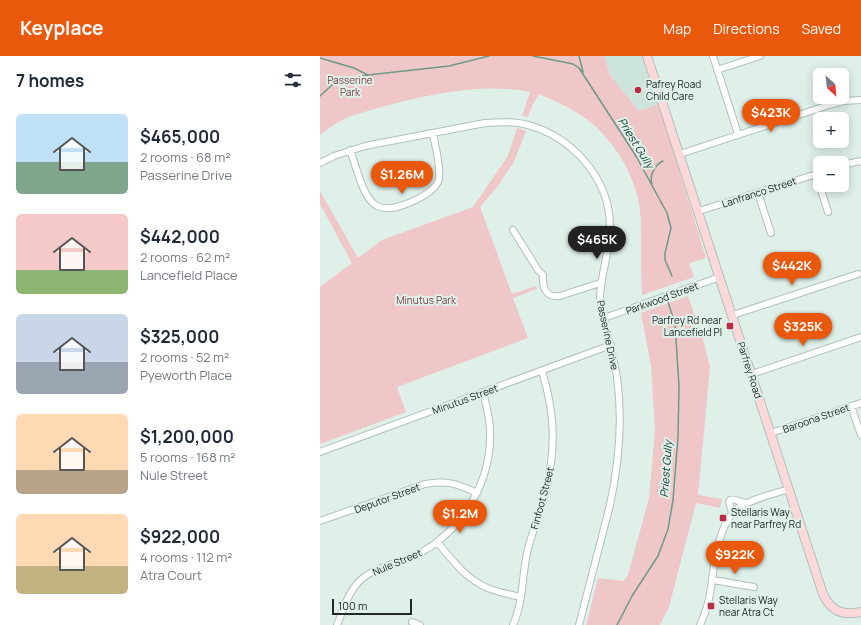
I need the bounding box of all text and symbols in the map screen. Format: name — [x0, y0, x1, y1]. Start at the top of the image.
text: Keyplace — [20, 15, 103, 41]
text: Map — [663, 19, 691, 38]
text: Directions — [713, 19, 780, 38]
text: Saved — [802, 19, 841, 38]
north arrow — [813, 68, 849, 104]
map controls — [813, 68, 849, 192]
text: 7 homes — [16, 69, 84, 92]
icon: filters — [282, 69, 304, 91]
park label: Passerine Park — [327, 73, 373, 99]
place label: Pafrey Road Child Care — [646, 77, 701, 103]
marker: Pafrey Road Child Care — [633, 85, 643, 95]
pin: $423K — [743, 99, 799, 133]
text: $423K — [751, 103, 791, 121]
button: + — [813, 112, 849, 148]
water label: Priest Gully — [615, 114, 659, 173]
text: $465,000 — [140, 125, 220, 148]
icon: home — [48, 130, 96, 178]
text: 2 rooms · 68 m² — [140, 148, 230, 166]
button: − — [813, 156, 849, 192]
pin: $1.26M — [369, 161, 435, 195]
text: $1.26M — [380, 165, 424, 183]
text: Passerine Drive — [140, 166, 232, 184]
street label: Lanfranco Street — [720, 173, 798, 211]
text: $442,000 — [140, 225, 220, 248]
pin: $465K — [569, 226, 625, 260]
icon: home — [48, 230, 96, 278]
text: $465K — [577, 230, 617, 248]
text: 2 rooms · 62 m² — [140, 248, 230, 266]
pin: $442K — [764, 252, 820, 286]
text: $442K — [772, 256, 812, 274]
text: Lancefield Place — [140, 266, 238, 284]
street label: Parkwood Street — [624, 278, 700, 318]
park label: Minutus Park — [396, 293, 457, 307]
street label: Passerine Drive — [594, 299, 622, 371]
place label: Parfrey Rd near Lancefield Pl — [652, 313, 722, 339]
pin: $325K — [775, 313, 831, 347]
text: $325K — [783, 317, 823, 335]
marker: Parfrey Rd near Lancefield Pl — [725, 321, 735, 331]
text: $325,000 — [140, 325, 219, 348]
icon: home — [48, 330, 96, 378]
street label: Parfrey Road — [734, 340, 766, 400]
text: 2 rooms · 52 m² — [140, 348, 229, 366]
text: Pyeworth Place — [140, 366, 232, 384]
street label: Minutus Street — [430, 381, 500, 417]
street label: Baroona Street — [781, 400, 851, 436]
text: $1,200,000 — [140, 425, 234, 448]
icon: home — [48, 430, 96, 478]
water label: Priest Gully — [656, 438, 675, 498]
text: 5 rooms · 168 m² — [140, 448, 236, 466]
street label: Finfoot Street — [527, 465, 557, 531]
text: Nule Street — [140, 466, 208, 484]
street label: Deputor Street — [352, 480, 422, 516]
pin: $1.2M — [432, 500, 488, 534]
text: $1.2M — [442, 504, 478, 522]
place label: Stellaris Way near Parfrey Rd — [731, 505, 801, 531]
marker: Stellaris Way near Parfrey Rd — [718, 513, 728, 523]
text: $922,000 — [140, 525, 220, 548]
icon: home — [48, 530, 96, 578]
pin: $922K — [707, 541, 763, 575]
street label: Nule Street — [370, 545, 424, 579]
text: $922K — [715, 545, 755, 563]
text: 4 rooms · 112 m² — [140, 548, 233, 566]
text: Atra Court — [140, 566, 202, 584]
place label: Stellaris Way near Atra Ct — [719, 593, 778, 619]
scale bar — [332, 597, 412, 616]
text: 100 m — [338, 598, 367, 613]
marker: Stellaris Way near Atra Ct — [706, 601, 716, 611]

